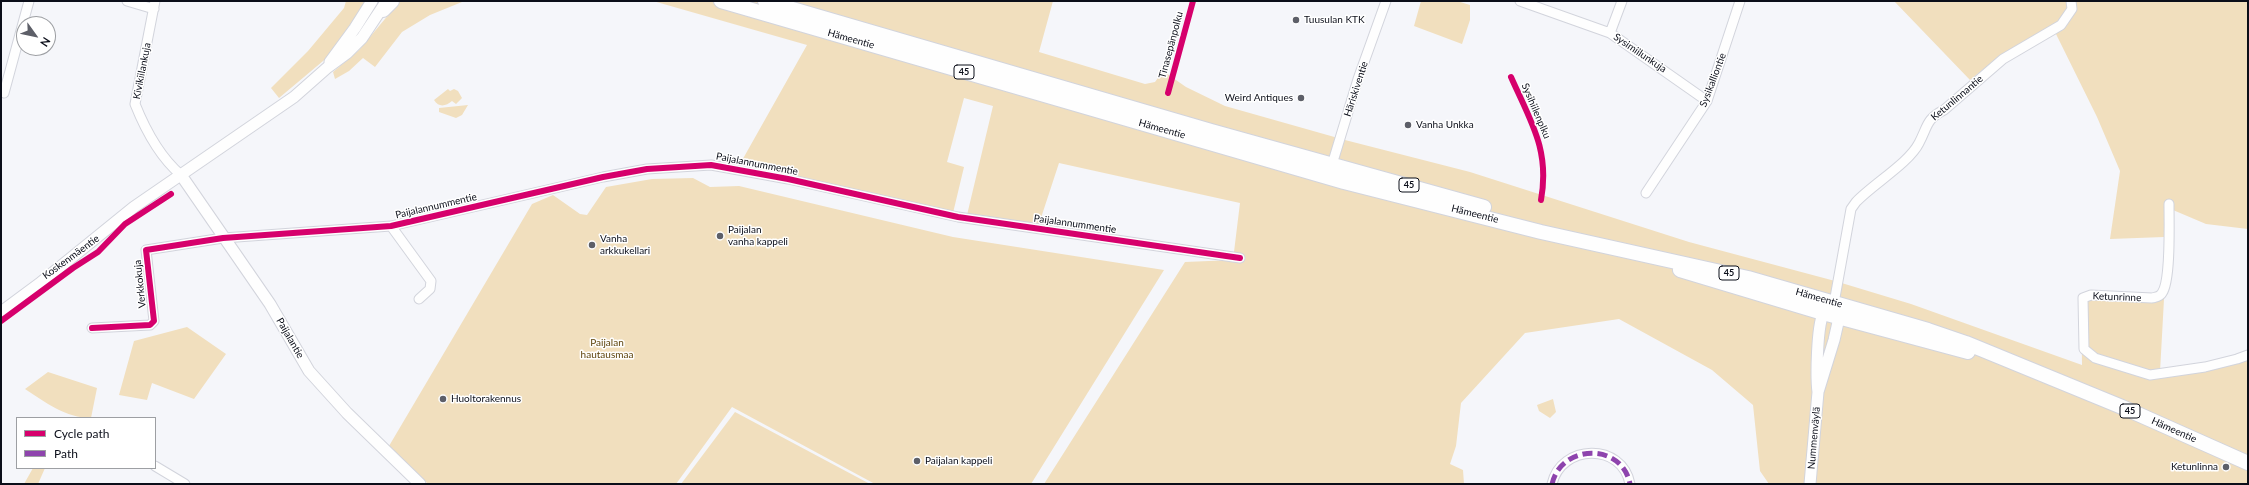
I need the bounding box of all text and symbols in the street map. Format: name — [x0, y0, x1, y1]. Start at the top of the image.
street label: Tinasepänpolku — [1156, 10, 1186, 80]
place label: Tuusulan KTK — [1304, 14, 1365, 26]
marker: Tuusulan KTK — [1291, 15, 1301, 25]
north arrow — [16, 16, 56, 56]
street label: Hämeentie — [826, 27, 876, 51]
street label: Sysimiilunkuja — [1611, 31, 1669, 75]
text: N — [38, 35, 53, 49]
street label: Kivikiilankuja — [131, 42, 153, 100]
street label: Sysikalliontie — [1697, 51, 1729, 109]
street label: Häriskiventie — [1341, 60, 1371, 118]
road number: 45 — [954, 65, 974, 79]
street label: Ketunlinnantie — [1929, 73, 1985, 123]
street label: Sysihiilenplku — [1519, 81, 1553, 141]
place label: Weird Antiques — [1225, 92, 1293, 104]
marker: Weird Antiques — [1296, 93, 1306, 103]
street label: Hämeentie — [1137, 117, 1187, 141]
place label: Vanha Unkka — [1416, 119, 1474, 131]
marker: Vanha Unkka — [1403, 120, 1413, 130]
street label: Paijalannummentie — [715, 150, 799, 178]
road number: 45 — [1399, 178, 1419, 192]
street label: Paijalannummentie — [394, 191, 478, 221]
street label: Hämeentie — [1450, 202, 1500, 226]
street label: Paijalannummentie — [1033, 212, 1117, 236]
place label: Paijalan vanha kappeli — [728, 224, 788, 248]
marker: Paijalan vanha kappeli — [715, 231, 725, 241]
street label: Koskenmäentie — [40, 232, 102, 282]
place label: Vanha arkkukellari — [600, 233, 650, 256]
marker: Vanha arkkukellari — [587, 240, 597, 250]
street label: Verkkokuja — [131, 259, 149, 309]
road number: 45 — [1719, 266, 1739, 280]
street label: Hämeentie — [1794, 286, 1844, 310]
street label: Ketunrinne — [2092, 290, 2142, 304]
street label: Paijalantie — [274, 316, 306, 360]
park label: Paijalan hautausmaa — [581, 337, 633, 360]
place label: Huoltorakennus — [451, 393, 521, 405]
marker: Huoltorakennus — [438, 394, 448, 404]
road number: 45 — [2120, 404, 2140, 418]
street label: Nummenväylä — [1805, 406, 1823, 470]
street label: Hämeentie — [2150, 415, 2198, 445]
legend — [16, 417, 156, 469]
text: Cycle path — [54, 426, 109, 441]
text: Path — [54, 446, 78, 461]
place label: Paijalan kappeli — [925, 455, 992, 467]
marker: Paijalan kappeli — [912, 456, 922, 466]
place label: Ketunlinna — [2171, 461, 2218, 473]
marker: Ketunlinna — [2221, 462, 2231, 472]

